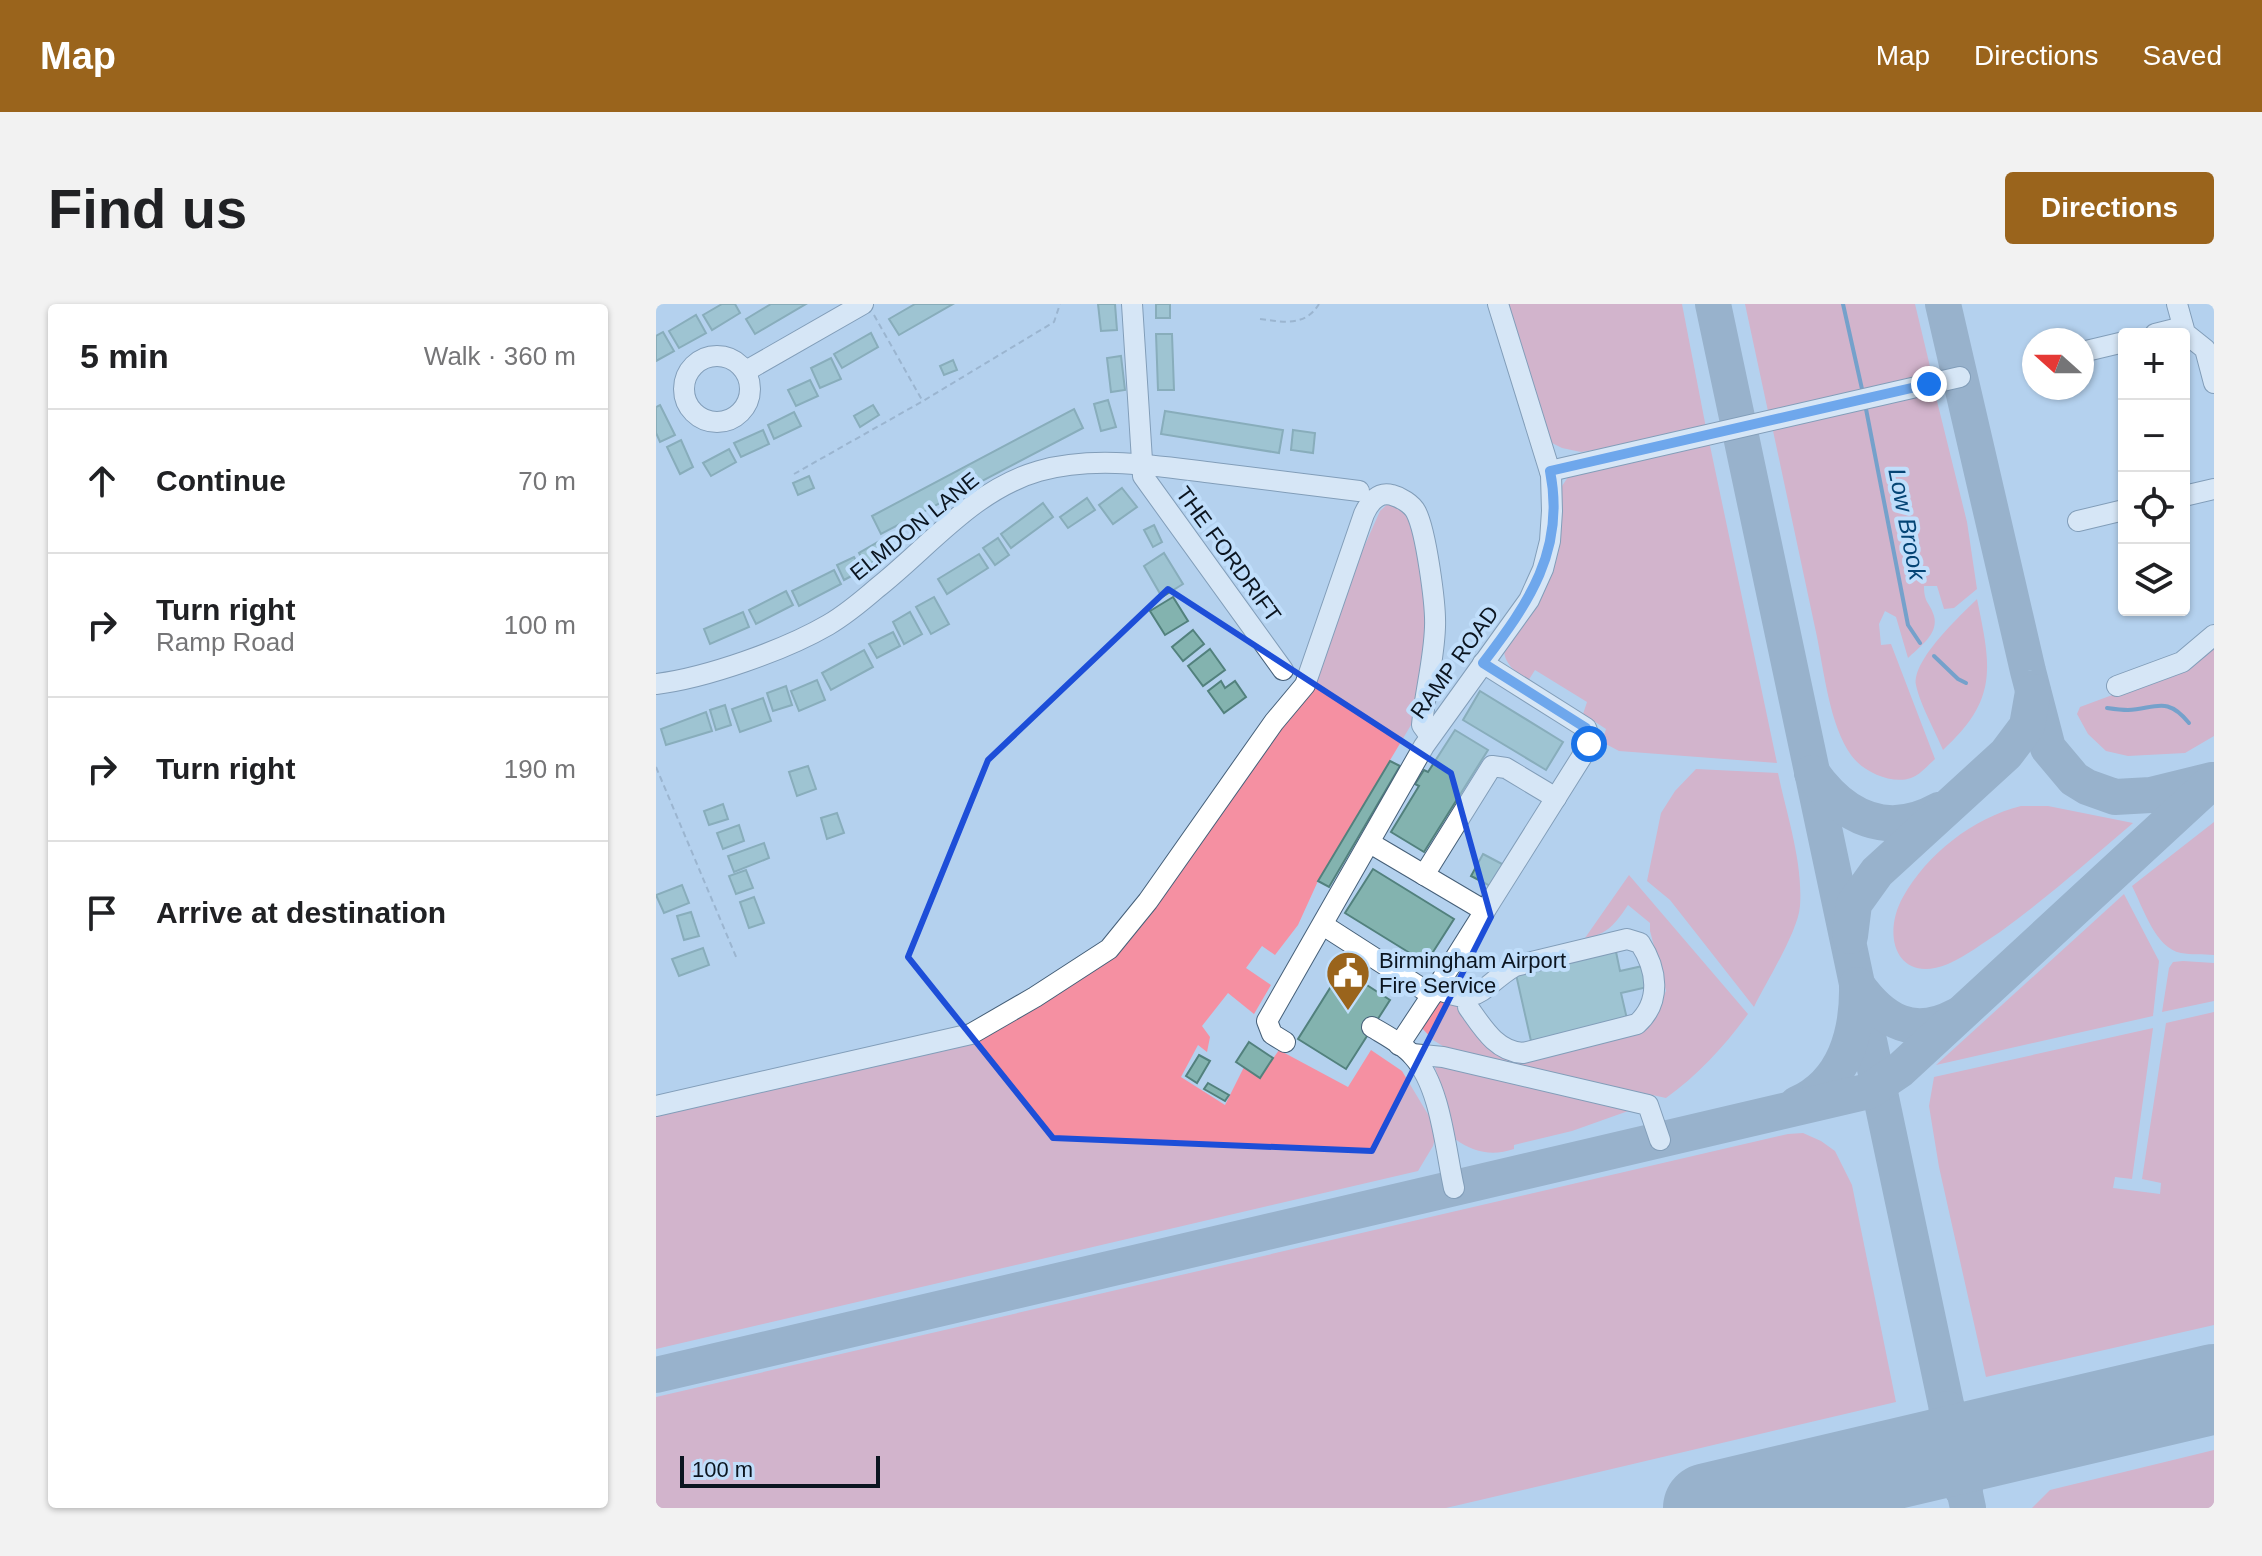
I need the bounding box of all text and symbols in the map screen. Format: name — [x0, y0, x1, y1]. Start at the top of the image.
text: Map — [40, 35, 116, 77]
text: Map — [1876, 40, 1930, 71]
text: Directions — [1974, 40, 2099, 71]
text: Saved — [2143, 40, 2222, 71]
button: Directions — [2005, 172, 2214, 244]
text: Find us — [48, 177, 247, 240]
north arrow — [2022, 328, 2094, 400]
map controls — [2118, 328, 2190, 616]
button: + — [2118, 328, 2190, 400]
text: 5 min — [80, 337, 169, 375]
text: Walk · 360 m — [424, 341, 576, 371]
route end — [1911, 366, 1947, 402]
button: − — [2118, 400, 2190, 472]
icon: ahead — [80, 459, 124, 503]
text: Continue — [156, 464, 286, 497]
text: 70 m — [518, 466, 576, 496]
water label: Low Brook — [1883, 466, 1932, 584]
street label: ELMDON LANE — [845, 467, 983, 586]
button: locate — [2118, 472, 2190, 544]
street label: THE FORDRIFT — [1171, 482, 1286, 627]
button: layers — [2118, 544, 2190, 616]
text: Turn right — [156, 593, 295, 626]
street label: RAMP ROAD — [1405, 601, 1504, 723]
icon: right — [80, 603, 124, 647]
text: 100 m — [504, 610, 576, 640]
text: Ramp Road — [156, 627, 295, 657]
route start — [1571, 726, 1607, 762]
icon: right — [80, 747, 124, 791]
text: Turn right — [156, 752, 295, 785]
text: 190 m — [504, 754, 576, 784]
icon: arrive — [80, 891, 124, 935]
text: Arrive at destination — [156, 896, 446, 929]
place label: Birmingham Airport Fire Service — [1379, 948, 1566, 998]
public building icon: Birmingham Airport Fire Service — [1324, 949, 1372, 1012]
scale bar — [680, 1452, 880, 1488]
text: 100 m — [692, 1457, 753, 1482]

